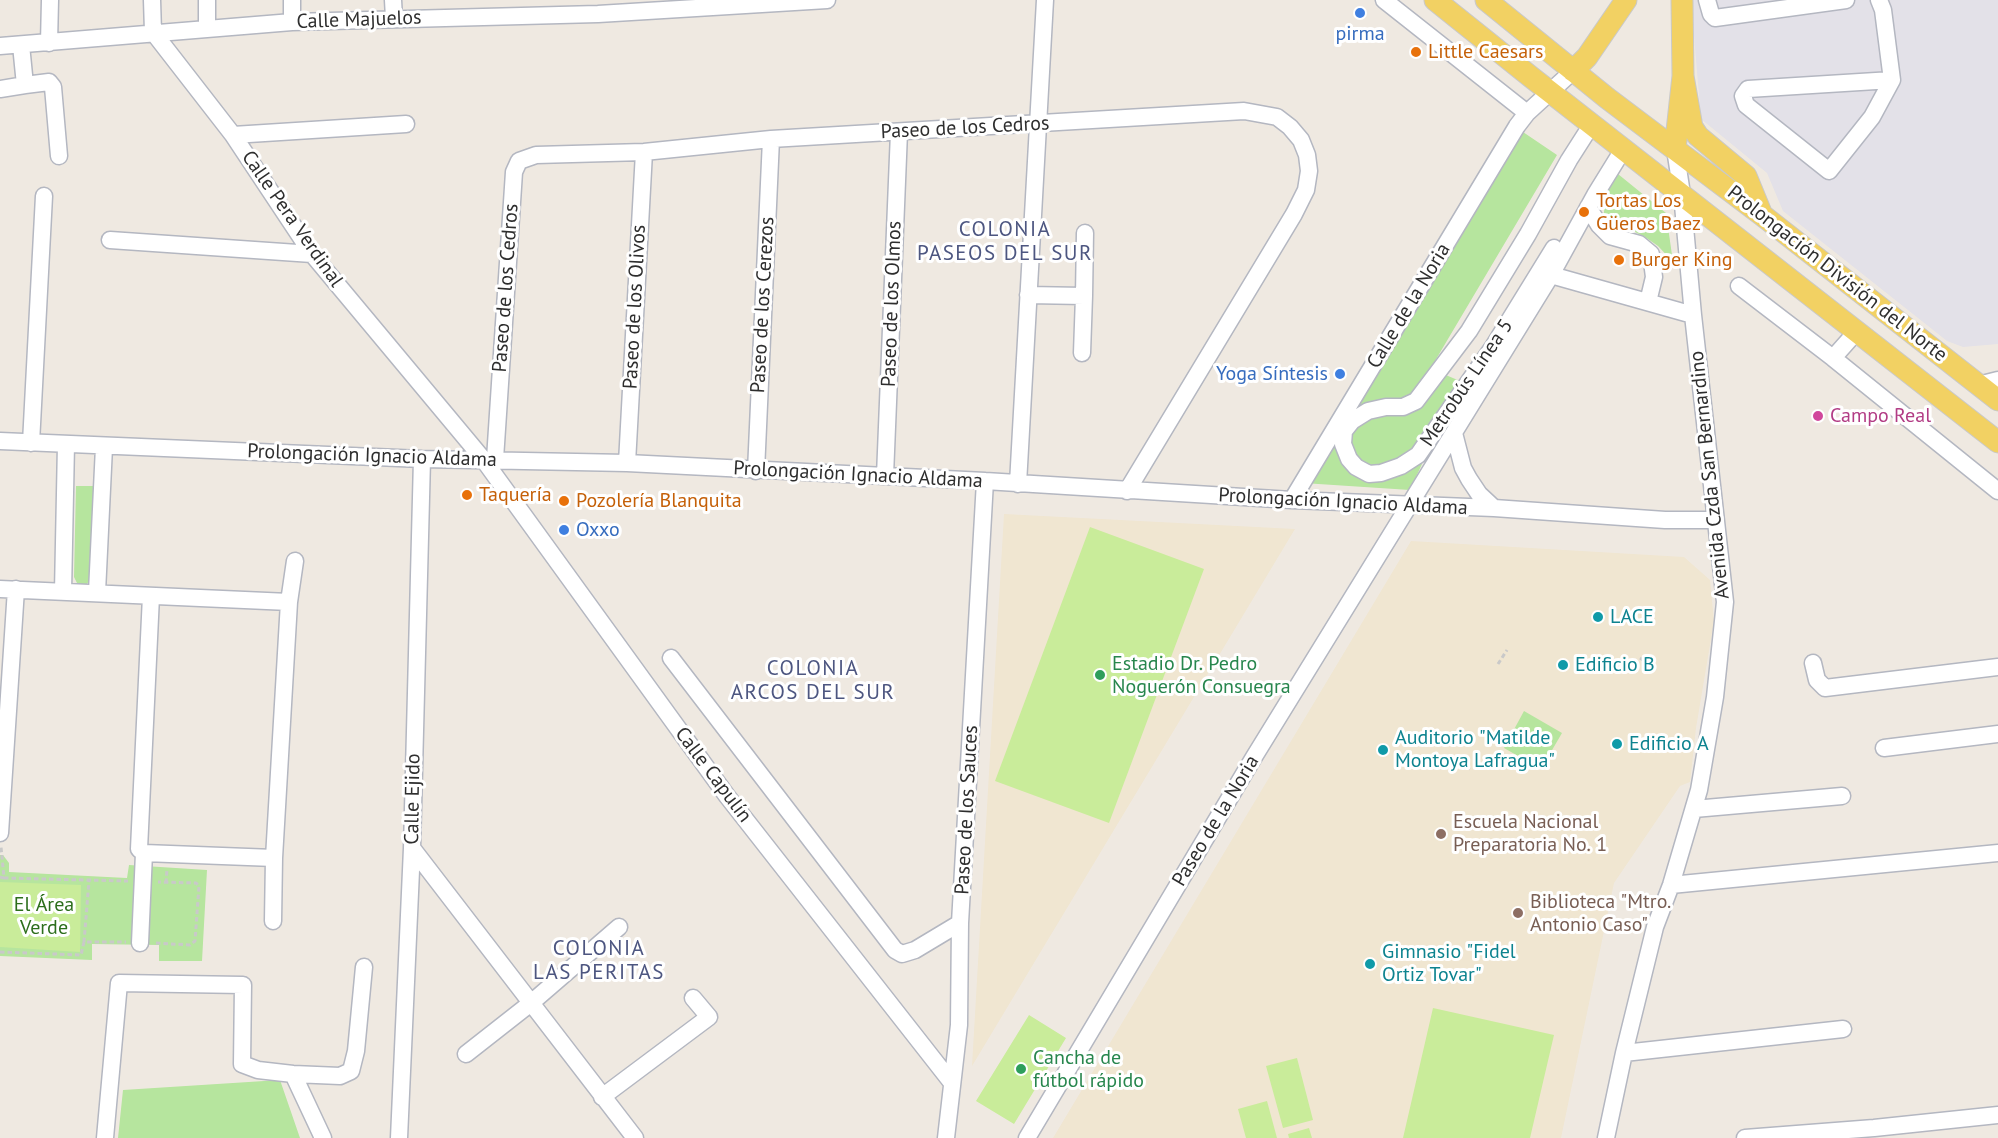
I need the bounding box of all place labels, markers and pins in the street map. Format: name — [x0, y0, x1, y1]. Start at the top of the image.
marker: pirma — [1353, 6, 1367, 20]
place label: pirma — [1335, 22, 1385, 46]
place label: Little Caesars — [1428, 40, 1543, 64]
marker: Little Caesars — [1409, 45, 1423, 59]
place label: Tortas Los Güeros Baez — [1596, 189, 1701, 236]
marker: Tortas Los Güeros Baez — [1577, 205, 1591, 219]
place label: Burger King — [1631, 248, 1733, 272]
marker: Burger King — [1612, 253, 1626, 267]
place label: Yoga Síntesis — [1216, 362, 1328, 386]
marker: Yoga Síntesis — [1333, 367, 1347, 381]
place label: Campo Real — [1830, 404, 1931, 428]
marker: Campo Real — [1811, 409, 1825, 423]
place label: Taquería — [479, 483, 552, 507]
marker: Taquería — [460, 488, 474, 502]
place label: Pozolería Blanquita — [576, 489, 742, 513]
marker: Pozolería Blanquita — [557, 494, 571, 508]
place label: Oxxo — [576, 518, 620, 542]
marker: Oxxo — [557, 523, 571, 537]
place label: LACE — [1610, 605, 1654, 629]
marker: LACE — [1591, 610, 1605, 624]
place label: Estadio Dr. Pedro Noguerón Consuegra — [1112, 652, 1291, 699]
place label: Edificio B — [1575, 653, 1655, 677]
marker: Edificio B — [1556, 658, 1570, 672]
marker: Estadio Dr. Pedro Noguerón Consuegra — [1093, 668, 1107, 682]
place label: Auditorio "Matilde Montoya Lafragua" — [1395, 726, 1555, 773]
place label: Edificio A — [1629, 732, 1709, 756]
marker: Edificio A — [1610, 737, 1624, 751]
marker: Auditorio "Matilde Montoya Lafragua" — [1376, 743, 1390, 757]
place label: Escuela Nacional Preparatoria No. 1 — [1453, 810, 1607, 857]
marker: Escuela Nacional Preparatoria No. 1 — [1434, 827, 1448, 841]
place label: Biblioteca "Mtro. Antonio Caso" — [1530, 890, 1671, 937]
marker: Biblioteca "Mtro. Antonio Caso" — [1511, 906, 1525, 920]
place label: Gimnasio "Fidel Ortiz Tovar" — [1382, 940, 1516, 987]
marker: Gimnasio "Fidel Ortiz Tovar" — [1363, 957, 1377, 971]
place label: Cancha de fútbol rápido — [1033, 1046, 1144, 1093]
marker: Cancha de fútbol rápido — [1014, 1062, 1028, 1076]

